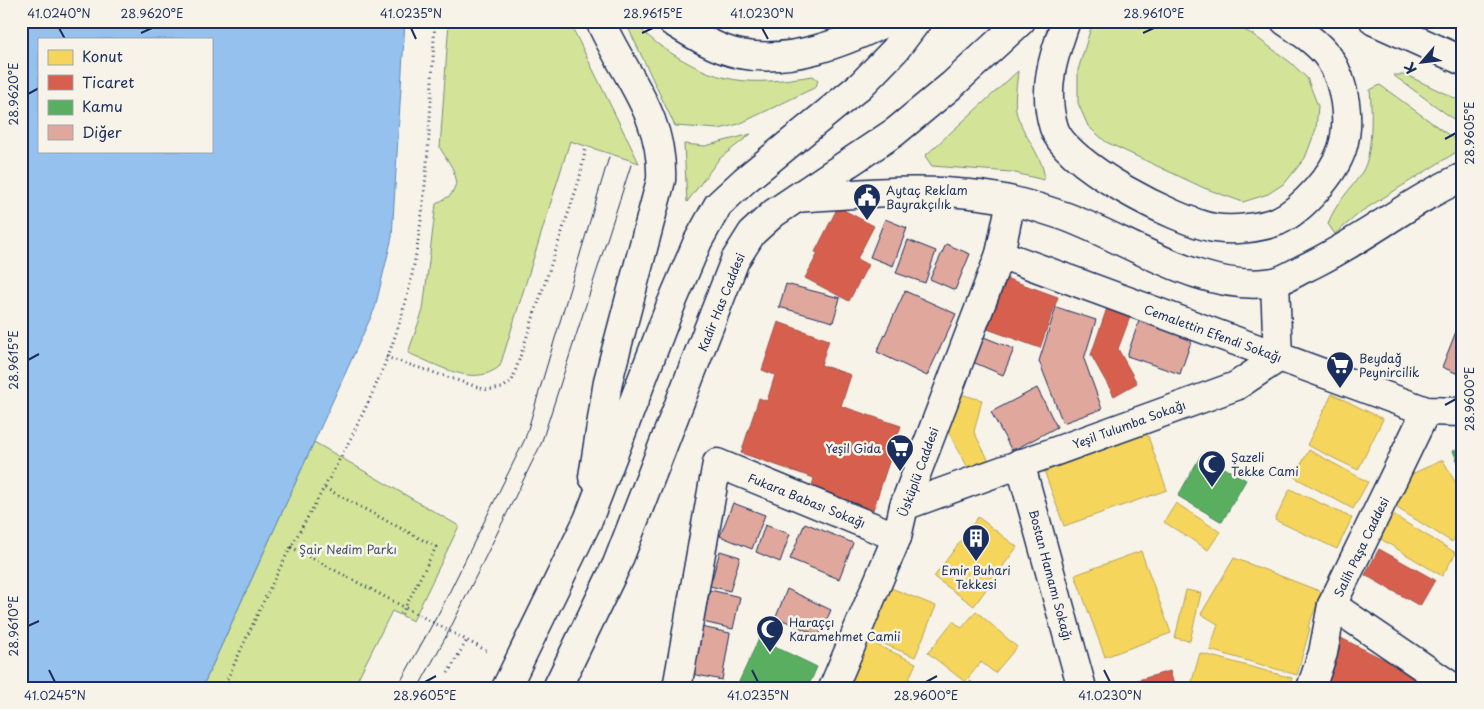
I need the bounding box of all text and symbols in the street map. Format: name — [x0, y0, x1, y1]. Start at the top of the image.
text: 41.0240°N — [27, 4, 91, 22]
text: 28.9620°E — [120, 4, 184, 22]
text: 41.0235°N — [380, 4, 442, 22]
text: 28.9615°E — [623, 4, 683, 22]
text: 41.0230°N — [730, 4, 794, 22]
text: 28.9610°E — [1124, 4, 1184, 22]
legend — [38, 38, 212, 152]
north arrow — [1396, 38, 1446, 88]
text: Konut — [82, 44, 123, 67]
text: K — [1398, 59, 1422, 78]
text: 28.9620°E — [4, 62, 22, 126]
text: Ticaret — [82, 70, 134, 93]
text: Kamu — [82, 94, 123, 117]
text: 28.9605°E — [1460, 101, 1478, 165]
text: Diğer — [82, 120, 122, 143]
place label: Aytaç Reklam Bayrakçılık — [886, 181, 968, 213]
public building icon: Aytaç Reklam Bayrakçılık — [852, 182, 882, 221]
street label: Kadir Has Caddesi — [693, 250, 749, 354]
street label: Cemalettin Efendi Sokağı — [1142, 300, 1284, 366]
text: 28.9615°E — [4, 330, 22, 390]
place label: Beydağ Peynircilik — [1359, 349, 1419, 381]
supermarket icon: Beydağ Peynircilik — [1325, 350, 1355, 389]
text: 28.9600°E — [1460, 367, 1478, 431]
street label: Yeşil Tulumba Sokağı — [1070, 395, 1188, 453]
street label: Üsküplü Caddesi — [893, 425, 943, 519]
supermarket icon: Yeşil Gida — [885, 433, 915, 472]
place label: Yeşil Gida — [826, 439, 881, 457]
place label: Şazeli Tekke Cami — [1231, 448, 1299, 480]
mosque icon: Şazeli Tekke Cami — [1197, 449, 1227, 488]
street label: Fukara Babası Sokağı — [746, 468, 868, 532]
street label: Salih Paşa Caddesi — [1329, 494, 1393, 600]
street label: Bostan Hamamı Sokağı — [1025, 508, 1077, 642]
building icon: Emir Buhari Tekkesi — [961, 523, 991, 562]
park label: Şair Nedim Parkı — [299, 540, 397, 558]
place label: Emir Buhari Tekkesi — [941, 561, 1011, 593]
text: 28.9610°E — [4, 596, 22, 656]
place label: Haraççı Karamehmet Camii — [789, 613, 901, 645]
mosque icon: Haraççı Karamehmet Camii — [755, 614, 785, 653]
text: 41.0245°N — [24, 686, 86, 704]
text: 28.9605°E — [393, 686, 457, 704]
text: 41.0235°N — [727, 686, 789, 704]
text: 28.9600°E — [894, 686, 958, 704]
text: 41.0230°N — [1078, 686, 1142, 704]

